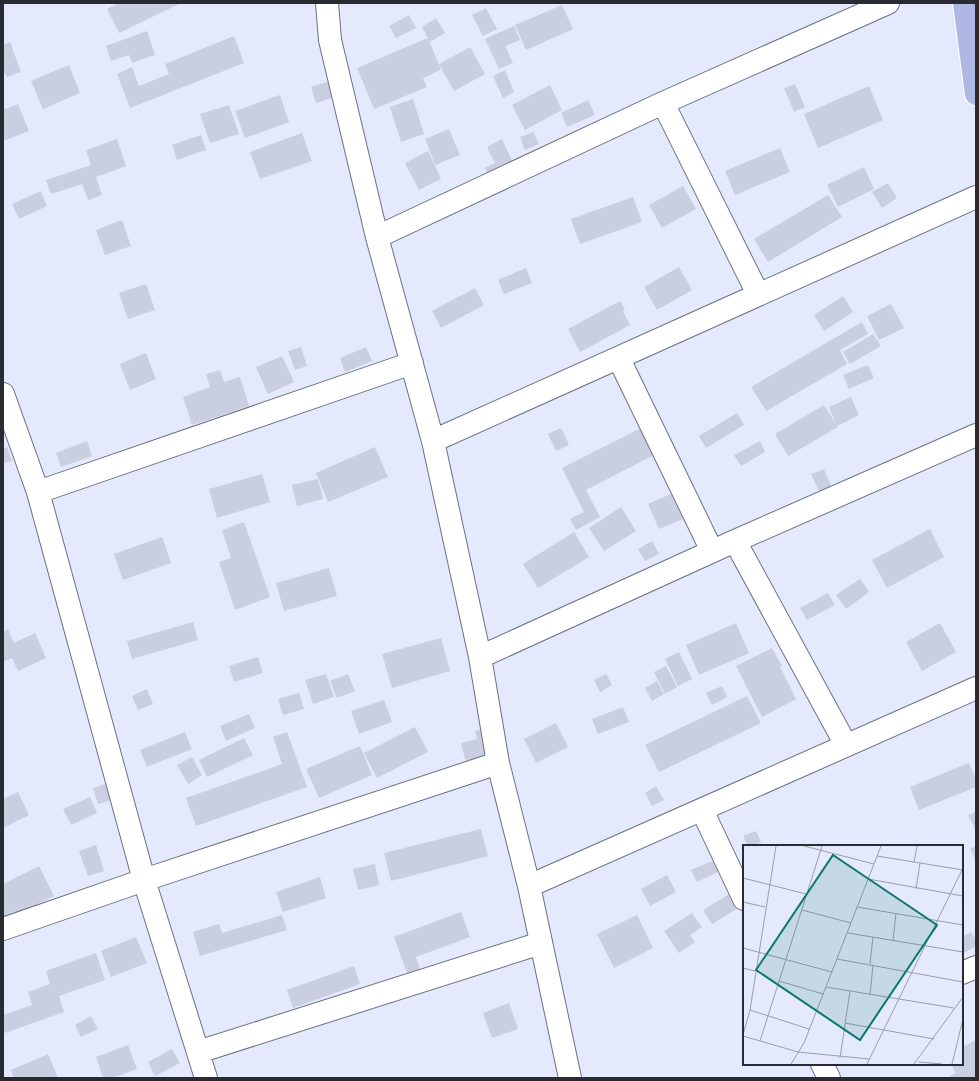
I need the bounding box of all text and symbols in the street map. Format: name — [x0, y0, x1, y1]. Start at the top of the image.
inset map — [743, 845, 963, 1065]

